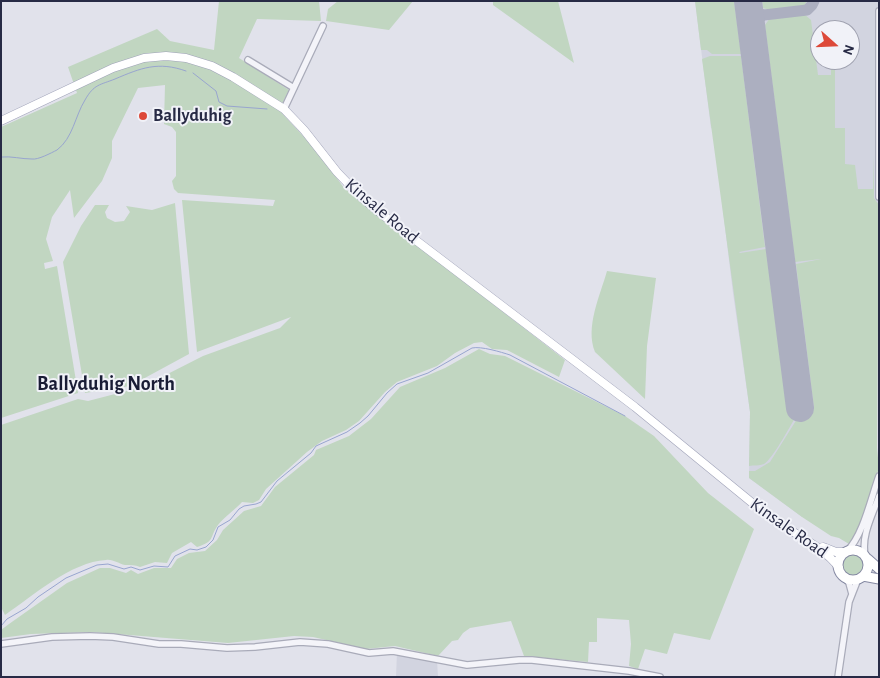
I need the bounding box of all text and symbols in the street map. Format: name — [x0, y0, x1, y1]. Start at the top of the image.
north arrow — [810, 20, 860, 70]
text: N — [840, 43, 856, 57]
place label: Ballyduhig — [153, 105, 232, 127]
marker: Ballyduhig — [137, 110, 149, 122]
street label: Kinsale Road — [341, 174, 423, 248]
district label: Ballyduhig North — [37, 372, 175, 396]
street label: Kinsale Road — [746, 493, 832, 563]

